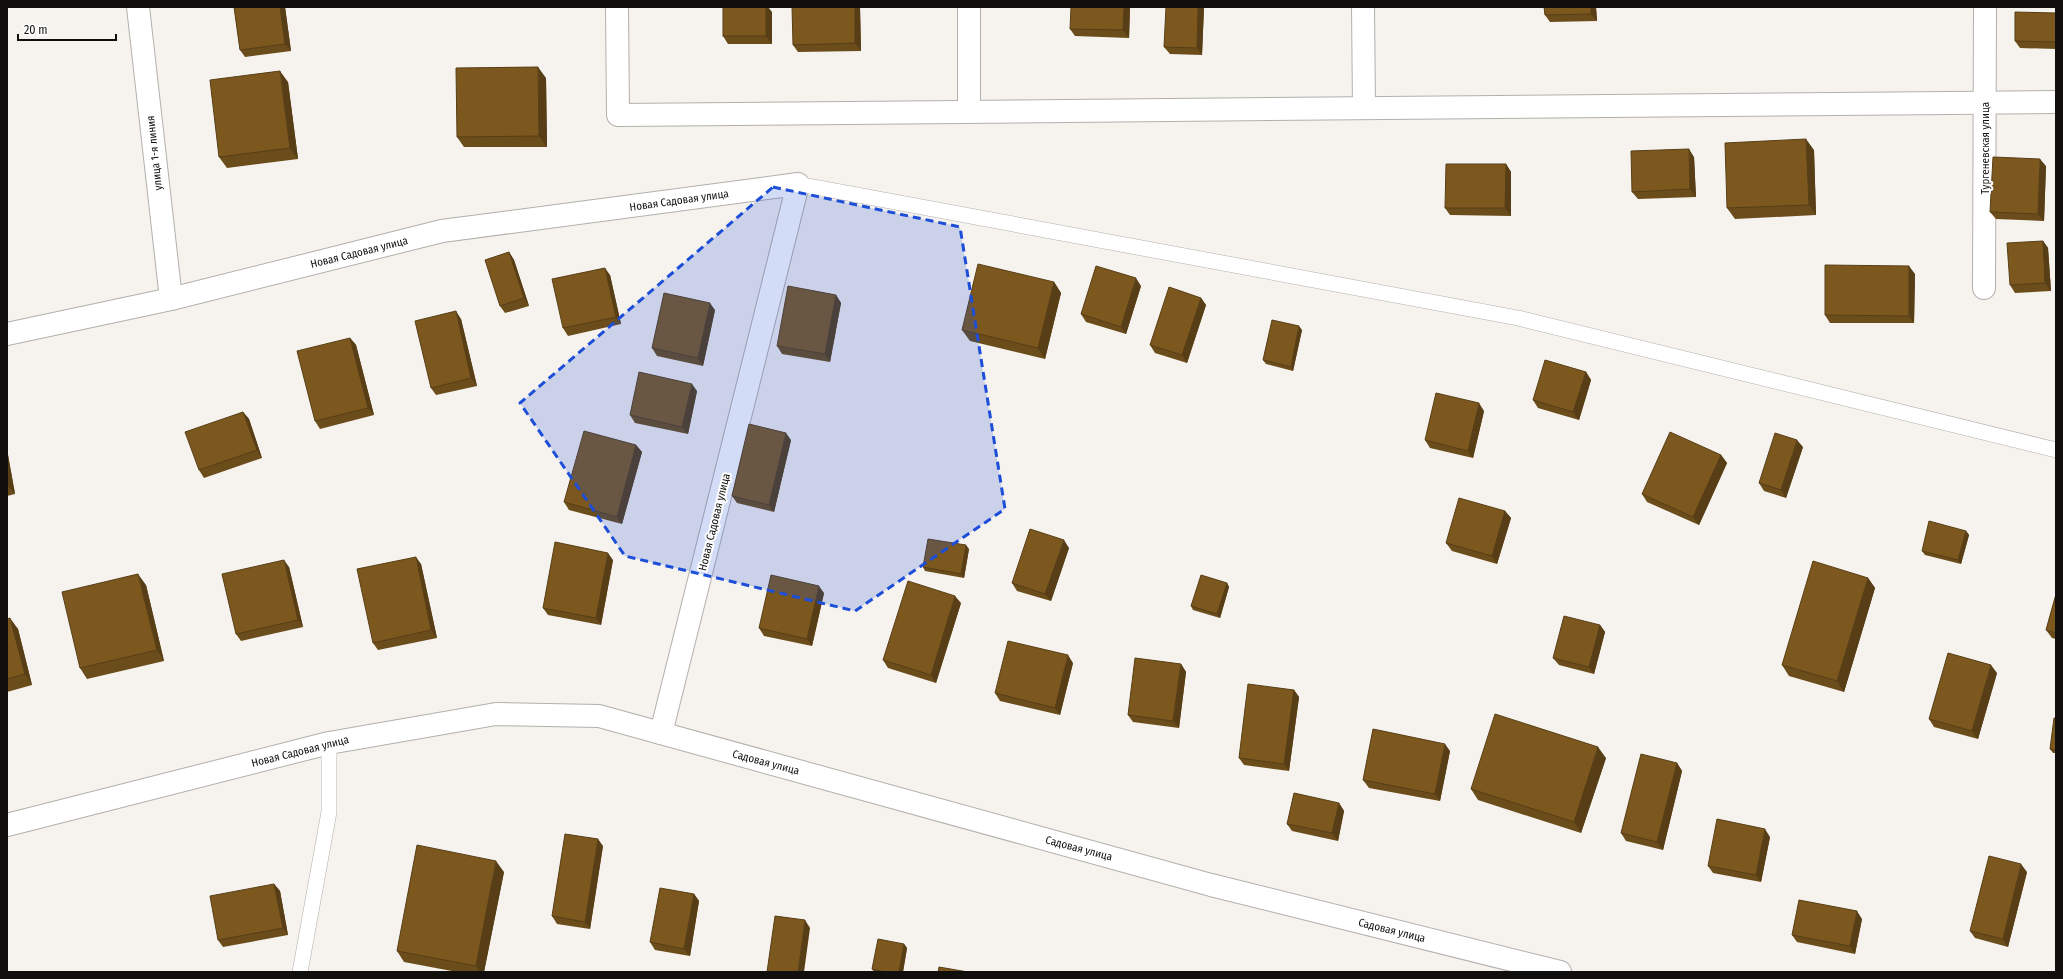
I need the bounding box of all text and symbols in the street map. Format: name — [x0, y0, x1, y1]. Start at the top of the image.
scale bar — [18, 16, 116, 42]
text: 20 m — [24, 23, 48, 37]
street label: Тургеневская улица — [1979, 102, 1992, 194]
street label: улица 1-я линия — [144, 115, 165, 191]
street label: Новая Садовая улица — [629, 187, 729, 214]
street label: Новая Садовая улица — [309, 234, 409, 271]
street label: Новая Садовая улица — [696, 472, 733, 572]
street label: Новая Садовая улица — [250, 733, 350, 770]
street label: Садовая улица — [731, 747, 801, 778]
street label: Садовая улица — [1044, 833, 1114, 864]
street label: Садовая улица — [1357, 916, 1427, 945]

